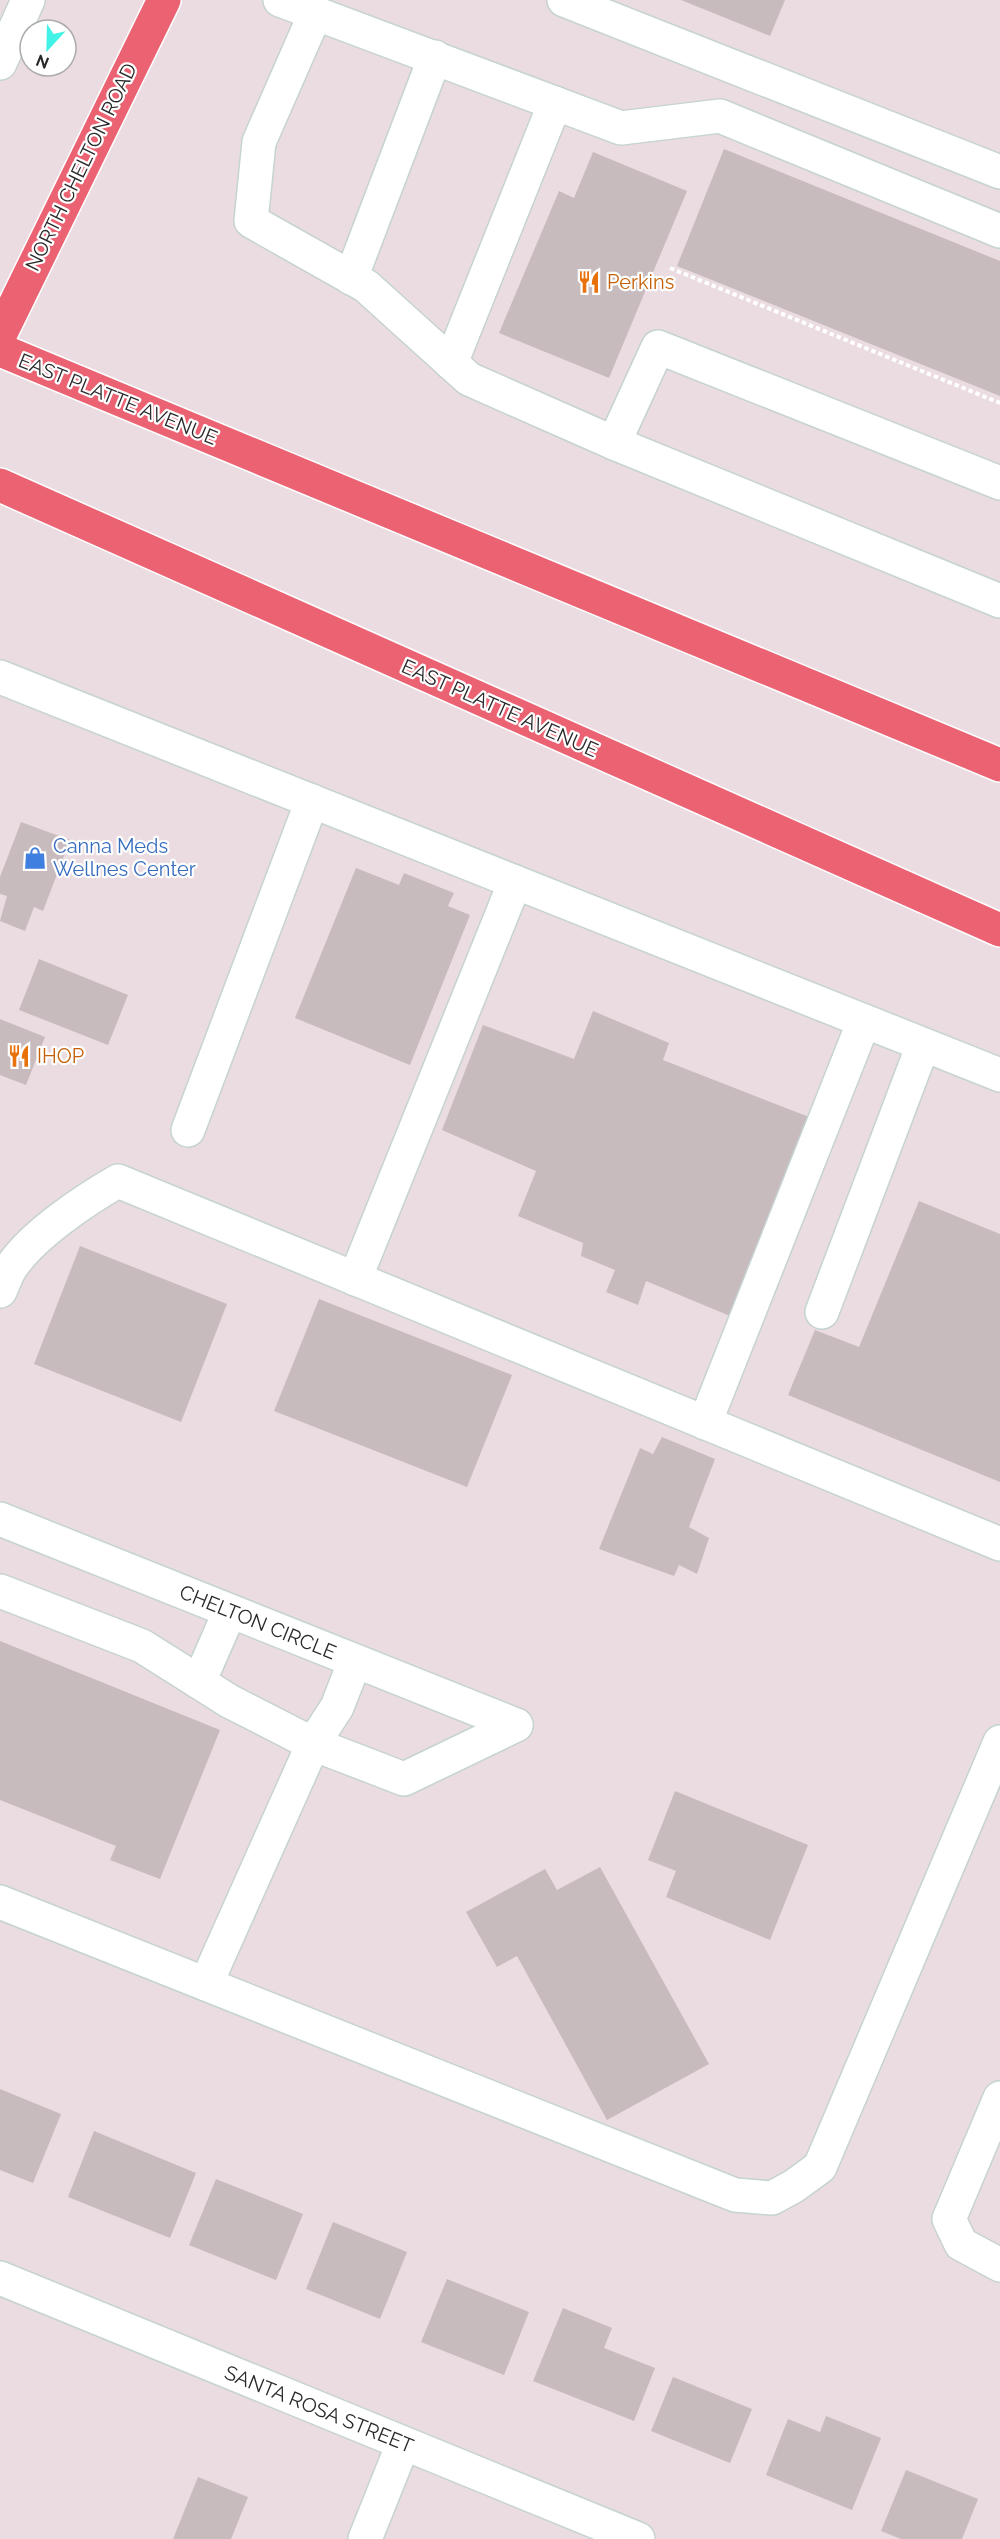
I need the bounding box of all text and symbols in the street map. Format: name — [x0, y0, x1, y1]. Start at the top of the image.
north arrow — [18, 18, 78, 78]
street label: NORTH CHELTON ROAD — [20, 59, 142, 275]
restaurant icon: Perkins — [576, 269, 602, 295]
place label: Perkins — [607, 270, 674, 294]
street label: EAST PLATTE AVENUE — [15, 348, 221, 450]
street label: EAST PLATTE AVENUE — [398, 654, 602, 762]
place label: Canna Meds Wellnes Center — [53, 834, 196, 881]
shop icon: Canna Meds Wellnes Center — [22, 845, 48, 871]
restaurant icon: IHOP — [6, 1043, 32, 1069]
place label: IHOP — [37, 1044, 84, 1068]
street label: CHELTON CIRCLE — [176, 1580, 340, 1664]
street label: SANTA ROSA STREET — [221, 2360, 417, 2458]

